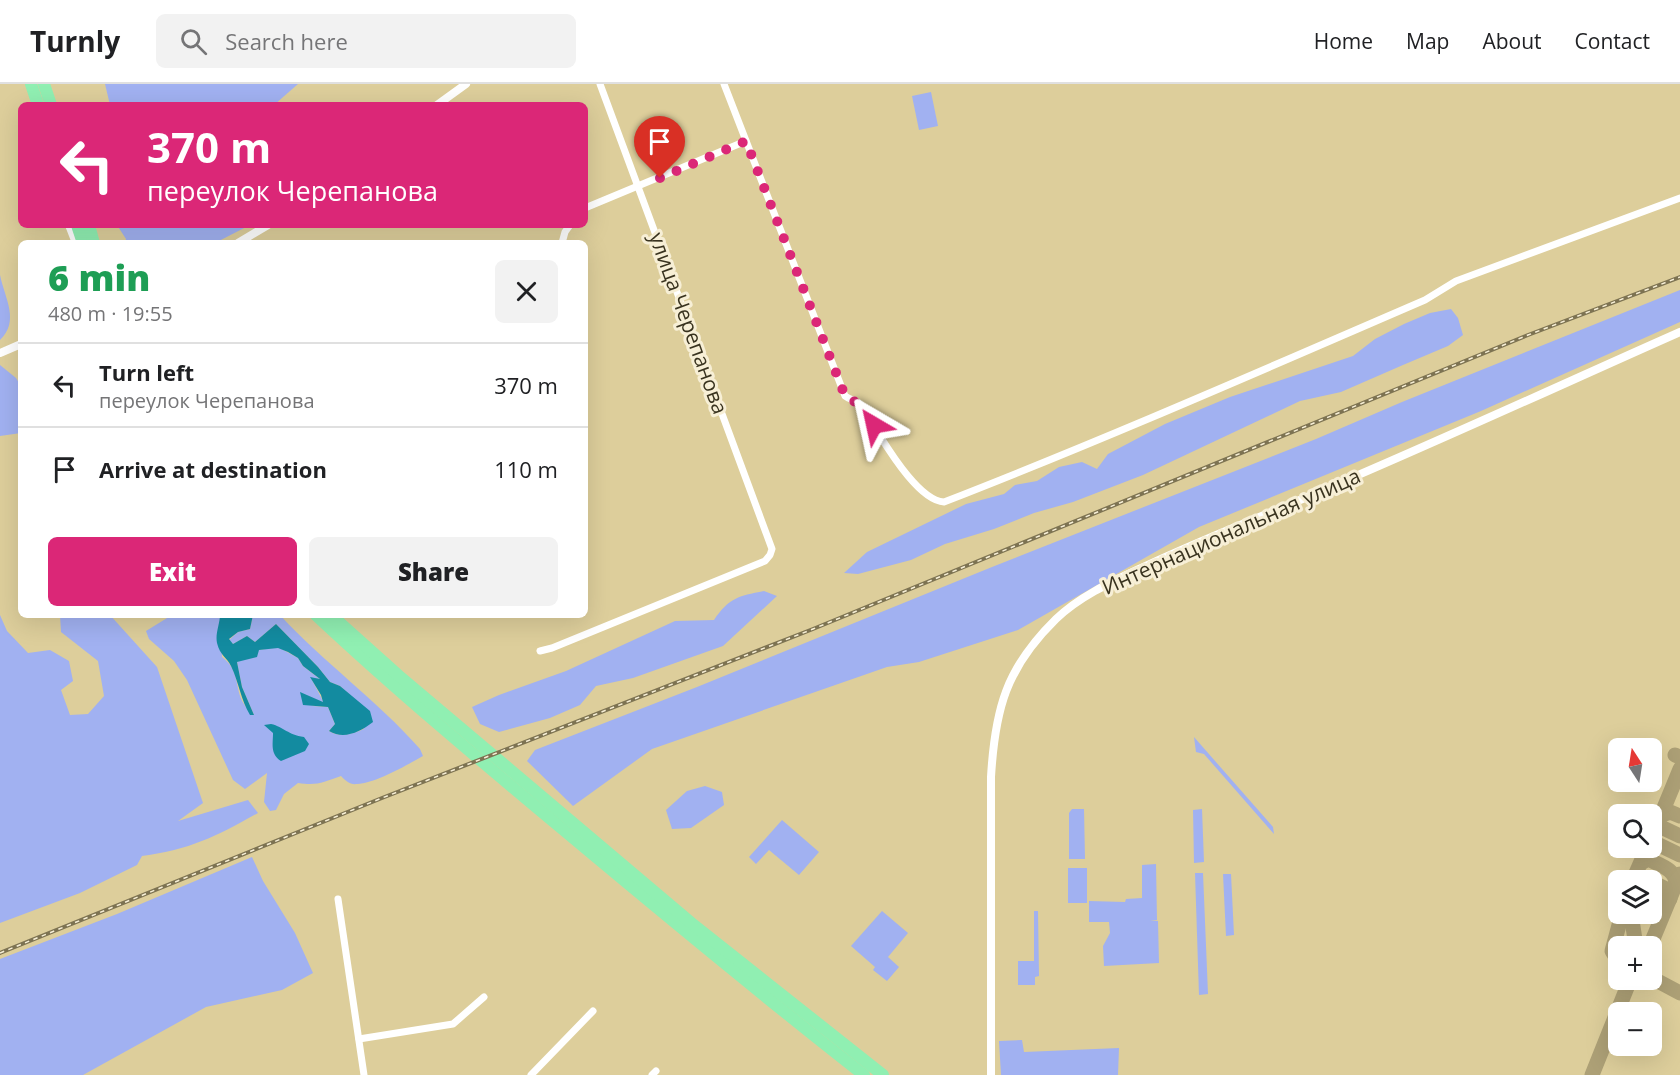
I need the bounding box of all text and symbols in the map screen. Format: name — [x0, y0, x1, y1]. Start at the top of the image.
search box — [156, 14, 576, 68]
text: Turnly — [30, 22, 120, 60]
icon: search — [177, 25, 210, 58]
text: Search here — [225, 26, 348, 56]
text: Home — [1314, 27, 1373, 55]
text: Map — [1406, 27, 1449, 55]
text: About — [1482, 27, 1542, 55]
text: Contact — [1575, 27, 1650, 55]
pin — [634, 116, 685, 178]
text: 370 m — [147, 118, 271, 175]
icon: arrive — [643, 125, 676, 158]
icon: left — [48, 126, 126, 204]
text: переулок Черепанова — [147, 172, 438, 209]
street label: улица Черепанова — [643, 228, 735, 418]
text: 6 min — [48, 253, 150, 302]
button: close — [495, 260, 558, 323]
text: 480 m · 19:55 — [48, 300, 173, 327]
text: Turn left — [99, 357, 194, 387]
icon: left — [48, 369, 81, 402]
text: 370 m — [494, 370, 558, 400]
text: переулок Черепанова — [99, 387, 315, 414]
position arrow — [842, 393, 906, 457]
icon: arrive — [48, 453, 81, 486]
text: Arrive at destination — [99, 454, 327, 484]
text: 110 m — [494, 454, 558, 484]
street label: Интернациональная улица — [1097, 461, 1365, 601]
button: Exit — [48, 537, 297, 606]
button: Share — [309, 537, 558, 606]
north arrow — [1608, 738, 1662, 792]
map controls — [1608, 738, 1662, 1056]
button: search — [1608, 804, 1662, 858]
button: layers — [1608, 870, 1662, 924]
button: + — [1608, 936, 1662, 990]
button: − — [1608, 1002, 1662, 1056]

